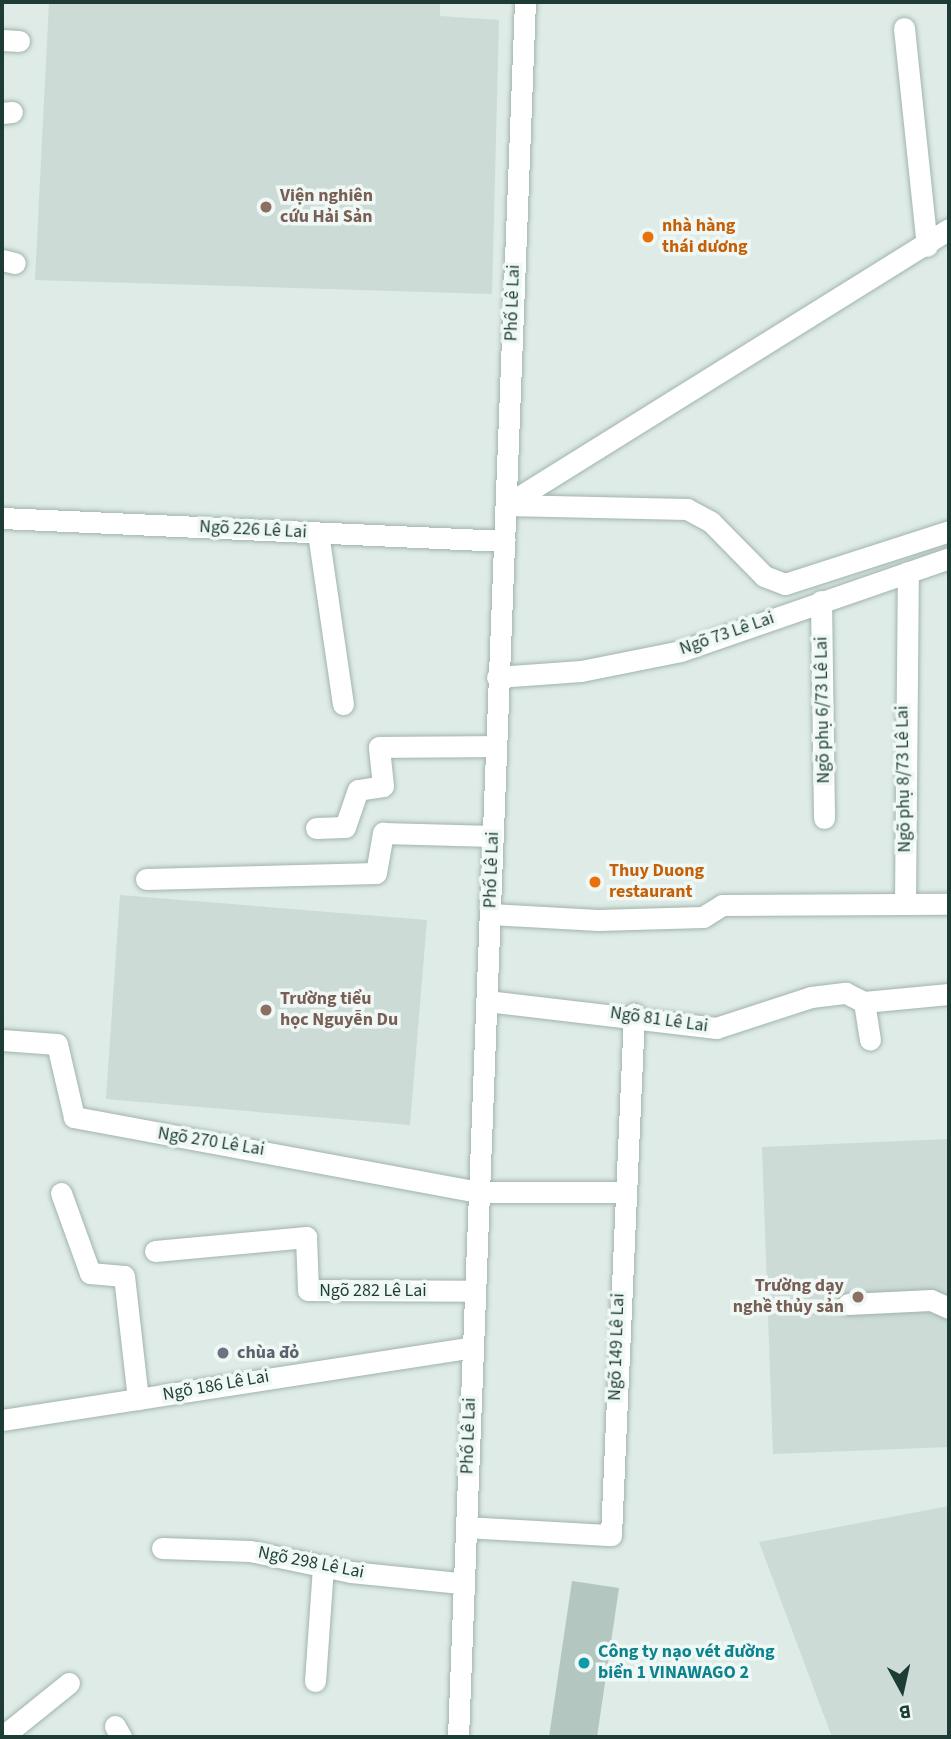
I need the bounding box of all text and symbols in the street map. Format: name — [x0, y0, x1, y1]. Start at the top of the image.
place label: Viện nghiên cứu Hải Sản — [280, 186, 373, 228]
marker: Viện nghiên cứu Hải Sản — [258, 199, 274, 215]
place label: nhà hàng thái dương — [662, 216, 748, 258]
marker: nhà hàng thái dương — [640, 229, 656, 245]
street label: Phố Lê Lai — [501, 264, 525, 342]
street label: Ngõ 226 Lê Lai — [199, 516, 307, 544]
street label: Ngõ 73 Lê Lai — [677, 608, 777, 660]
street label: Ngõ phụ 6/73 Lê Lai — [811, 636, 835, 784]
street label: Ngõ phụ 8/73 Lê Lai — [892, 705, 916, 853]
street label: Phố Lê Lai — [480, 831, 504, 909]
place label: Thuy Duong restaurant — [609, 861, 704, 903]
marker: Thuy Duong restaurant — [587, 874, 603, 890]
place label: Trường tiểu học Nguyễn Du — [280, 989, 398, 1032]
marker: Trường tiểu học Nguyễn Du — [258, 1002, 274, 1018]
street label: Ngõ 81 Lê Lai — [609, 1002, 709, 1038]
street label: Ngõ 270 Lê Lai — [156, 1123, 266, 1161]
place label: Trường dạy nghề thủy sản — [733, 1276, 844, 1318]
street label: Ngõ 282 Lê Lai — [319, 1280, 427, 1302]
marker: Trường dạy nghề thủy sản — [850, 1289, 866, 1305]
street label: Ngõ 149 Lê Lai — [604, 1293, 630, 1401]
place label: chùa đỏ — [237, 1342, 299, 1364]
marker: chùa đỏ — [215, 1345, 231, 1361]
street label: Ngõ 186 Lê Lai — [161, 1366, 271, 1406]
street label: Phố Lê Lai — [457, 1397, 481, 1475]
street label: Ngõ 298 Lê Lai — [256, 1542, 366, 1584]
place label: Công ty nạo vét đường biển 1 VINAWAGO 2 — [598, 1642, 775, 1684]
marker: Công ty nạo vét đường biển 1 VINAWAGO 2 — [576, 1655, 592, 1671]
north arrow — [867, 1655, 937, 1725]
text: B — [897, 1697, 913, 1725]

